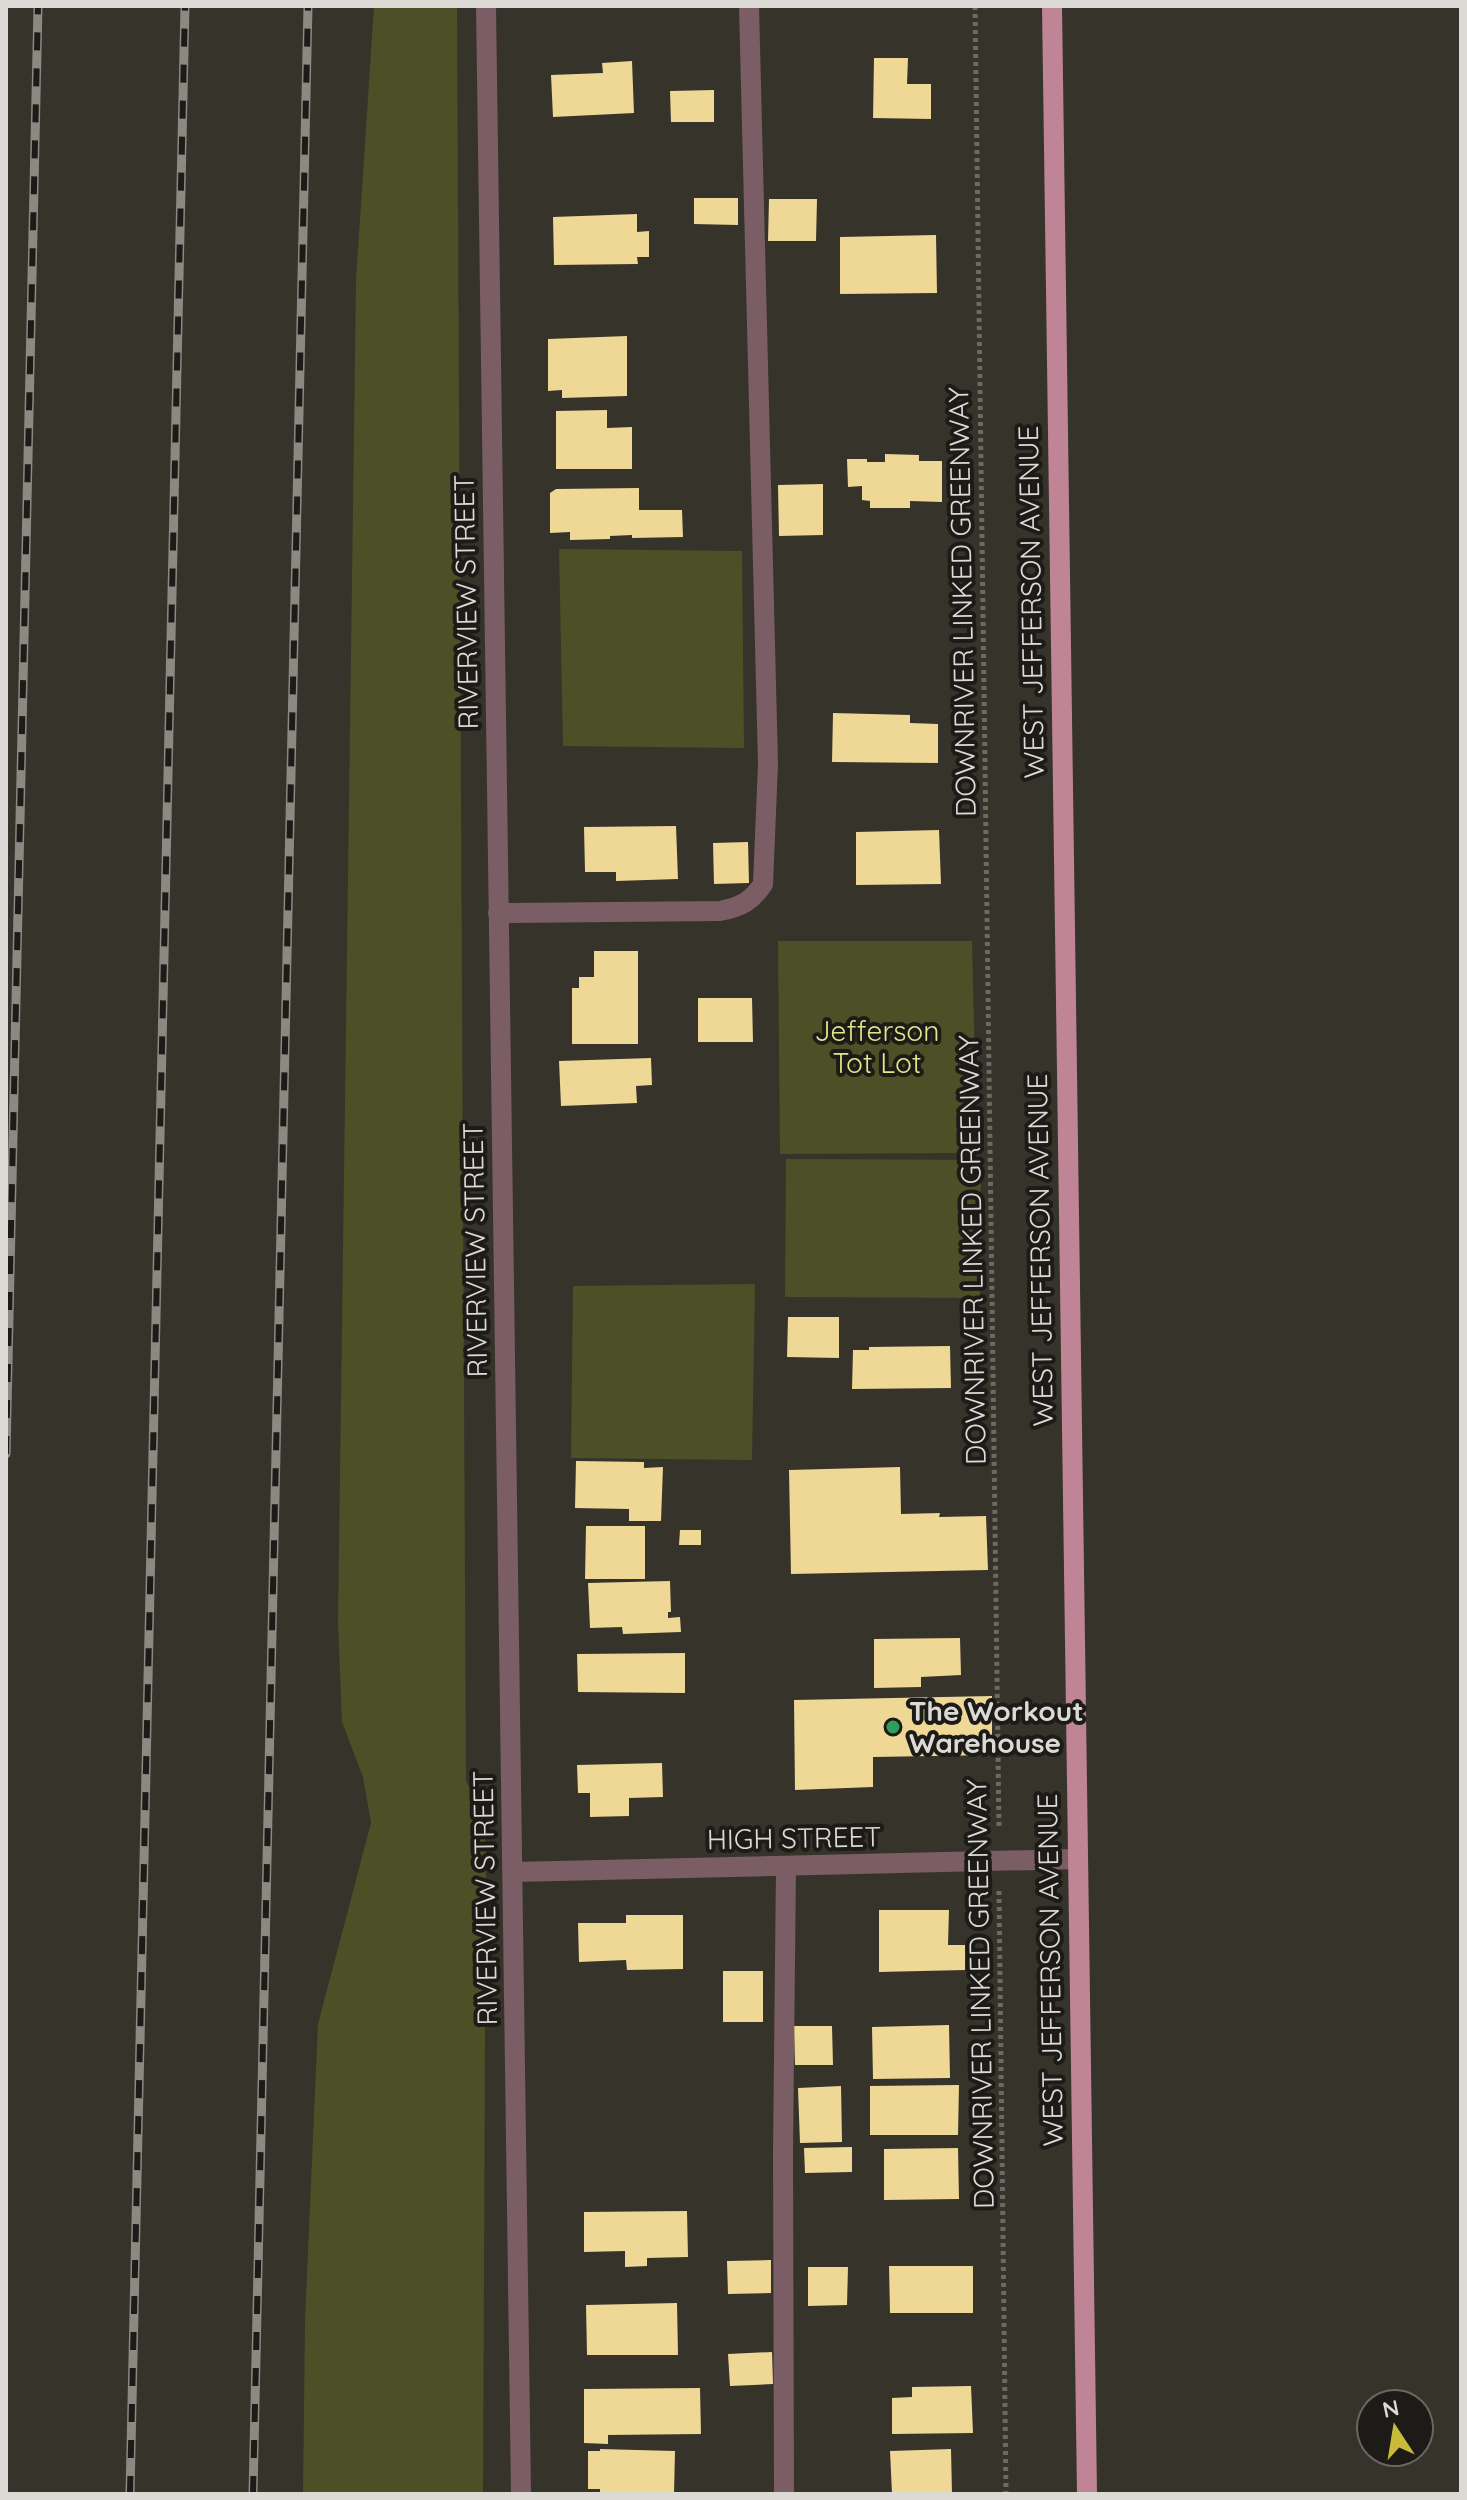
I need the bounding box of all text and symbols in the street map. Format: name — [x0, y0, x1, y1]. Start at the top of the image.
street label: DOWNRIVER LINKED GREENWAY — [940, 386, 983, 817]
street label: WEST JEFFERSON AVENUE — [1010, 425, 1051, 779]
street label: RIVERVIEW STREET — [446, 474, 485, 730]
park label: Jefferson Tot Lot — [815, 1013, 939, 1080]
street label: DOWNRIVER LINKED GREENWAY — [950, 1034, 993, 1465]
street label: WEST JEFFERSON AVENUE — [1019, 1073, 1060, 1427]
street label: RIVERVIEW STREET — [455, 1122, 494, 1378]
place label: The Workout Warehouse — [909, 1693, 1084, 1760]
marker: The Workout Warehouse — [884, 1718, 902, 1736]
street label: RIVERVIEW STREET — [465, 1770, 504, 2026]
street label: DOWNRIVER LINKED GREENWAY — [958, 1778, 1001, 2209]
street label: WEST JEFFERSON AVENUE — [1029, 1793, 1070, 2147]
street label: HIGH STREET — [706, 1818, 882, 1857]
north arrow — [1355, 2388, 1435, 2468]
text: N — [1380, 2393, 1402, 2424]

